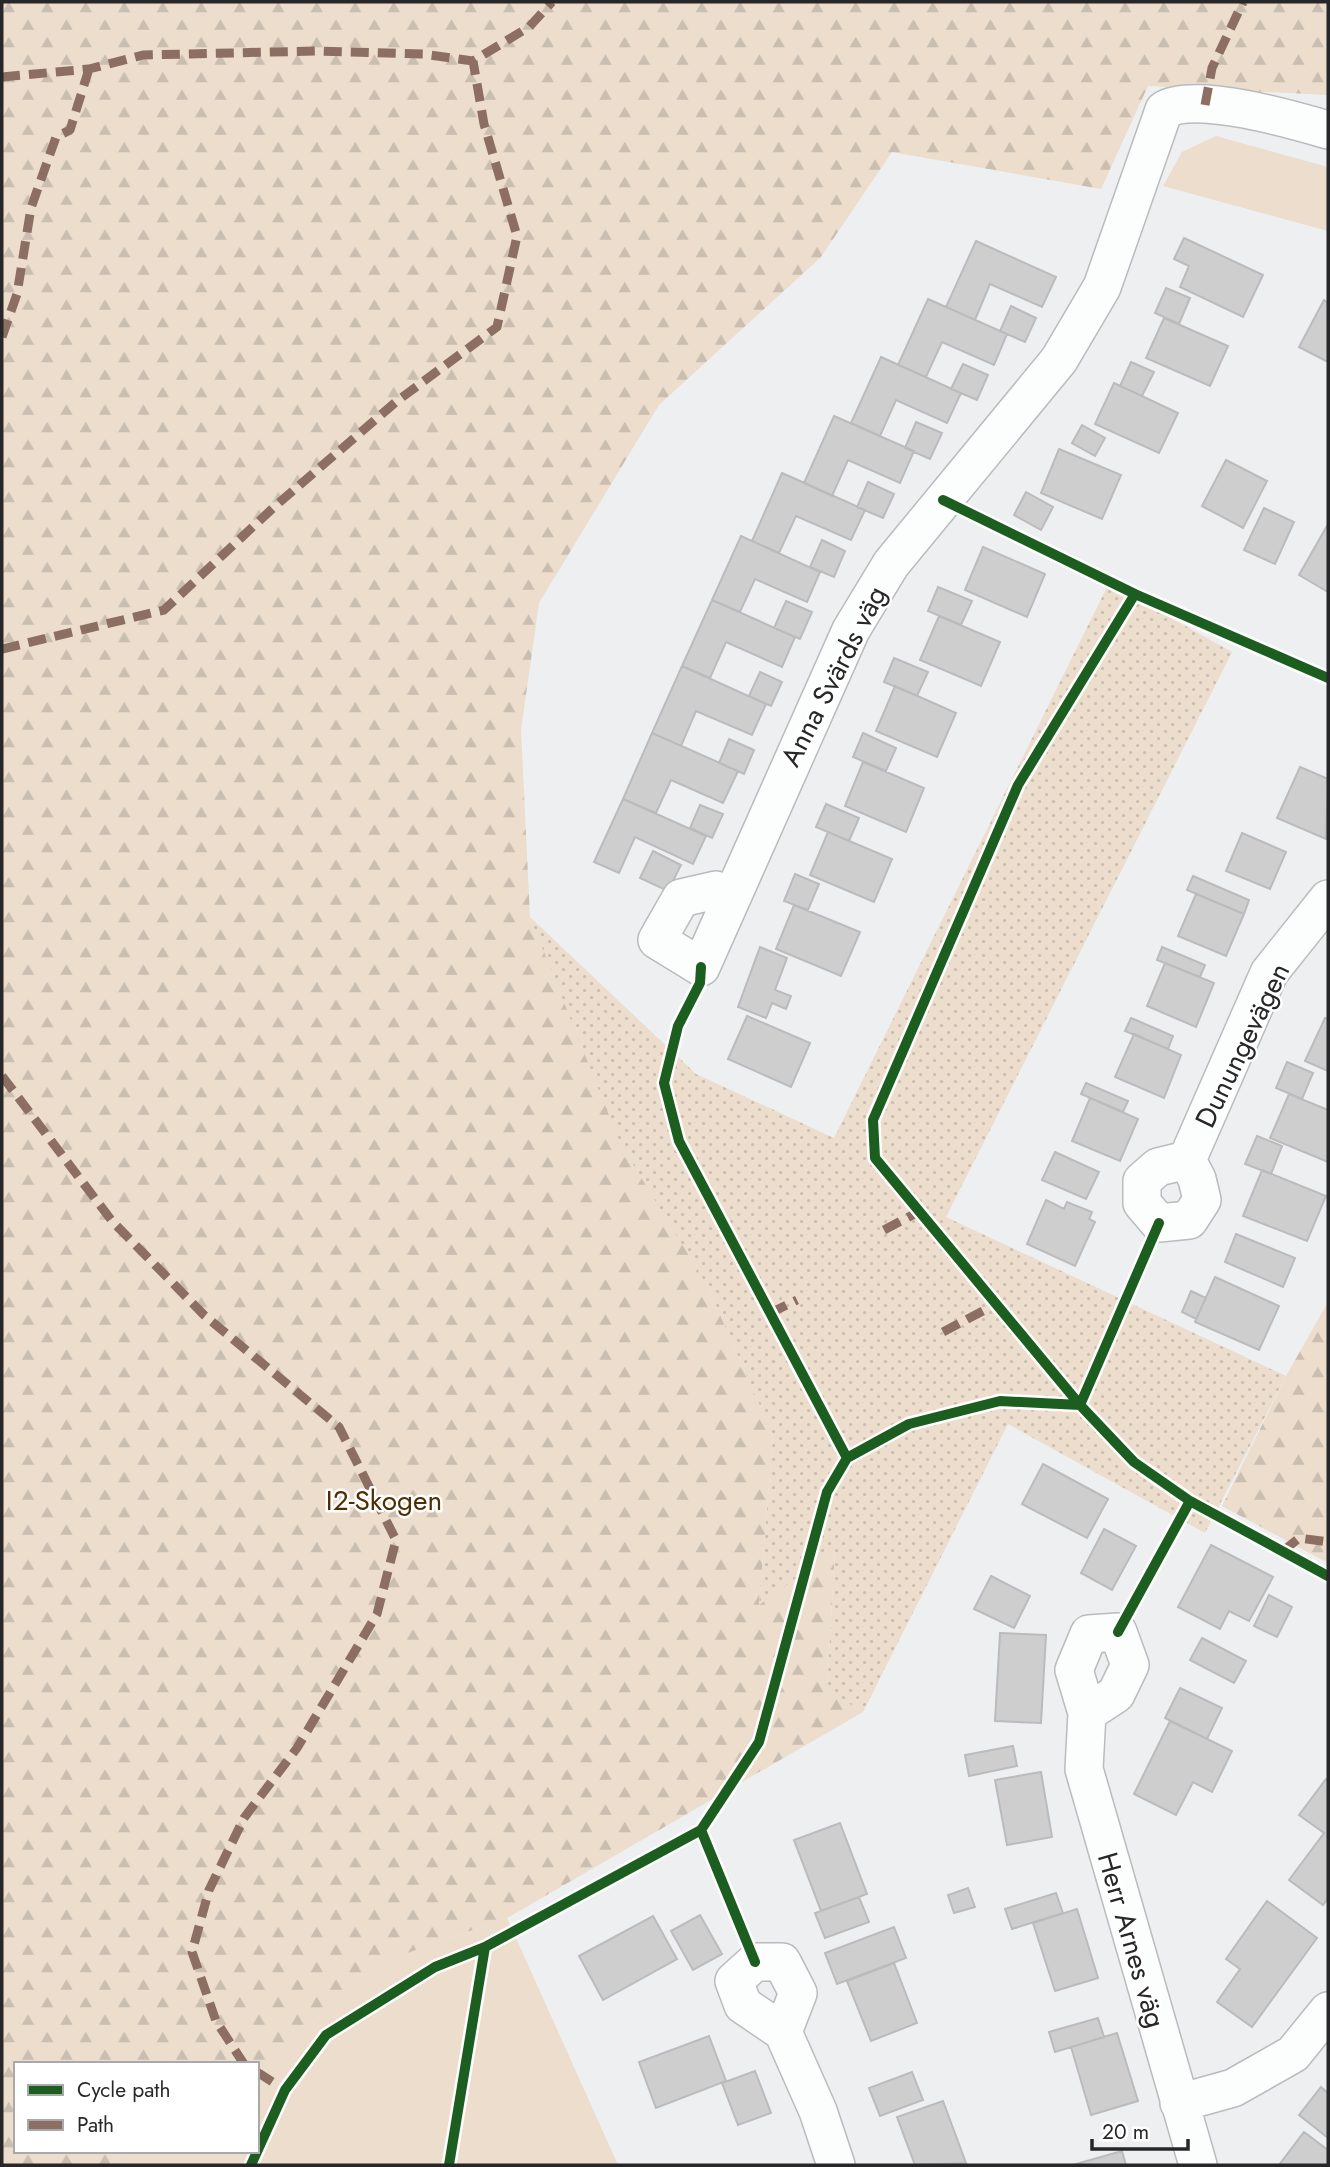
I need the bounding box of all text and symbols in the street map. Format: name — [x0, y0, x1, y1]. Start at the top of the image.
street label: Anna Svärds väg — [770, 579, 897, 774]
street label: Dunungevägen — [1185, 956, 1300, 1135]
park label: I2-Skogen — [326, 1480, 442, 1521]
street label: Herr Arnes väg — [1087, 1848, 1176, 2033]
legend — [14, 2062, 259, 2153]
text: Cycle path — [77, 2075, 170, 2105]
scale bar — [1092, 2108, 1188, 2152]
text: Path — [77, 2110, 114, 2140]
text: 20 m — [1102, 2117, 1149, 2147]

